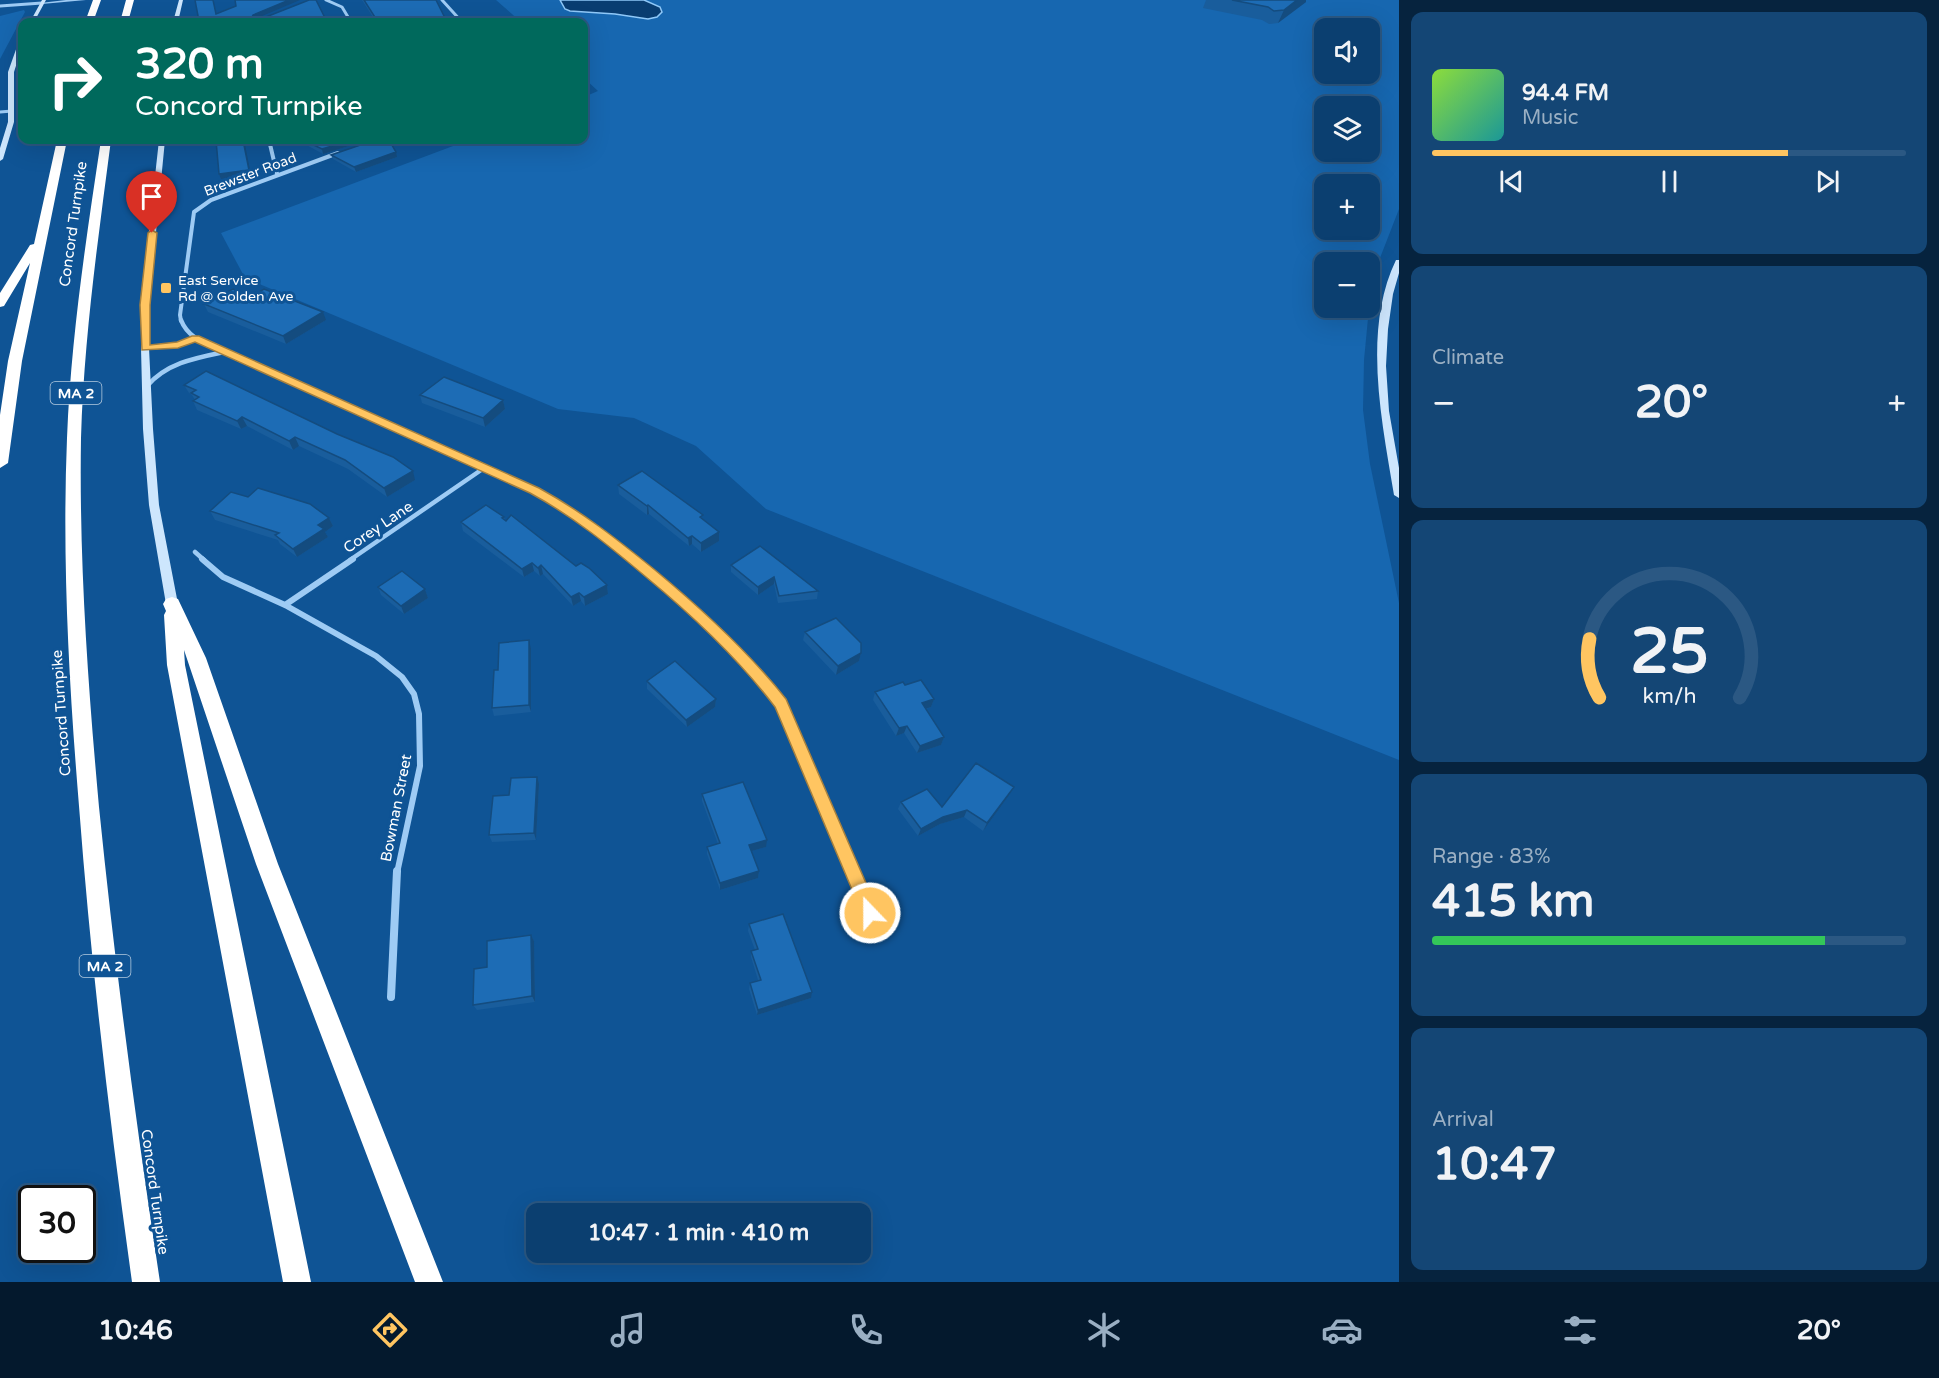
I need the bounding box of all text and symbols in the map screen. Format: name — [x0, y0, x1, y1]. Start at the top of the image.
map controls — [1314, 18, 1380, 318]
button: sound — [1314, 18, 1380, 84]
text: 320 m — [135, 39, 264, 90]
icon: right — [36, 42, 114, 120]
text: 94.4 FM — [1522, 80, 1609, 106]
text: Concord Turnpike — [135, 90, 362, 123]
button: layers — [1314, 96, 1380, 162]
text: Music — [1522, 106, 1578, 130]
street label: Brewster Road — [202, 149, 299, 200]
street label: Concord Turnpike — [55, 160, 91, 288]
icon: previous — [1495, 165, 1528, 198]
icon: pause — [1653, 165, 1686, 198]
icon: next — [1811, 165, 1844, 198]
pin — [126, 171, 177, 233]
button: + — [1314, 174, 1380, 240]
icon: arrive — [135, 180, 168, 213]
button: − — [1314, 252, 1380, 318]
place label: East Service Rd @ Golden Ave — [178, 272, 293, 305]
marker: East Service Rd @ Golden Ave — [159, 281, 173, 295]
text: Climate — [1432, 346, 1504, 370]
text: 20° — [1635, 376, 1708, 430]
road number: MA 2 — [50, 382, 101, 404]
text: − — [1432, 384, 1456, 423]
text: + — [1887, 384, 1906, 423]
street label: Corey Lane — [340, 497, 416, 557]
text: 25 — [1630, 615, 1708, 690]
street label: Concord Turnpike — [48, 649, 74, 777]
text: km/h — [1642, 683, 1696, 709]
street label: Bowman Street — [377, 752, 415, 863]
text: Range · 83% — [1432, 845, 1551, 869]
text: 415 km — [1432, 875, 1594, 929]
position arrow — [838, 881, 902, 945]
road number: MA 2 — [80, 955, 130, 977]
text: Arrival — [1432, 1108, 1494, 1132]
street label: Concord Turnpike — [137, 1128, 173, 1256]
text: 10:47 — [1432, 1138, 1557, 1192]
speed limit sign: 30 — [18, 1185, 96, 1263]
text: 10:47 · 1 min · 410 m — [588, 1220, 809, 1246]
icon: directions — [369, 1309, 411, 1351]
icon: music — [607, 1309, 649, 1351]
icon: phone — [845, 1309, 887, 1351]
icon: climate — [1083, 1309, 1125, 1351]
icon: car — [1321, 1309, 1363, 1351]
icon: filters — [1559, 1309, 1601, 1351]
text: 10:46 — [98, 1314, 173, 1347]
text: 20° — [1797, 1314, 1841, 1347]

